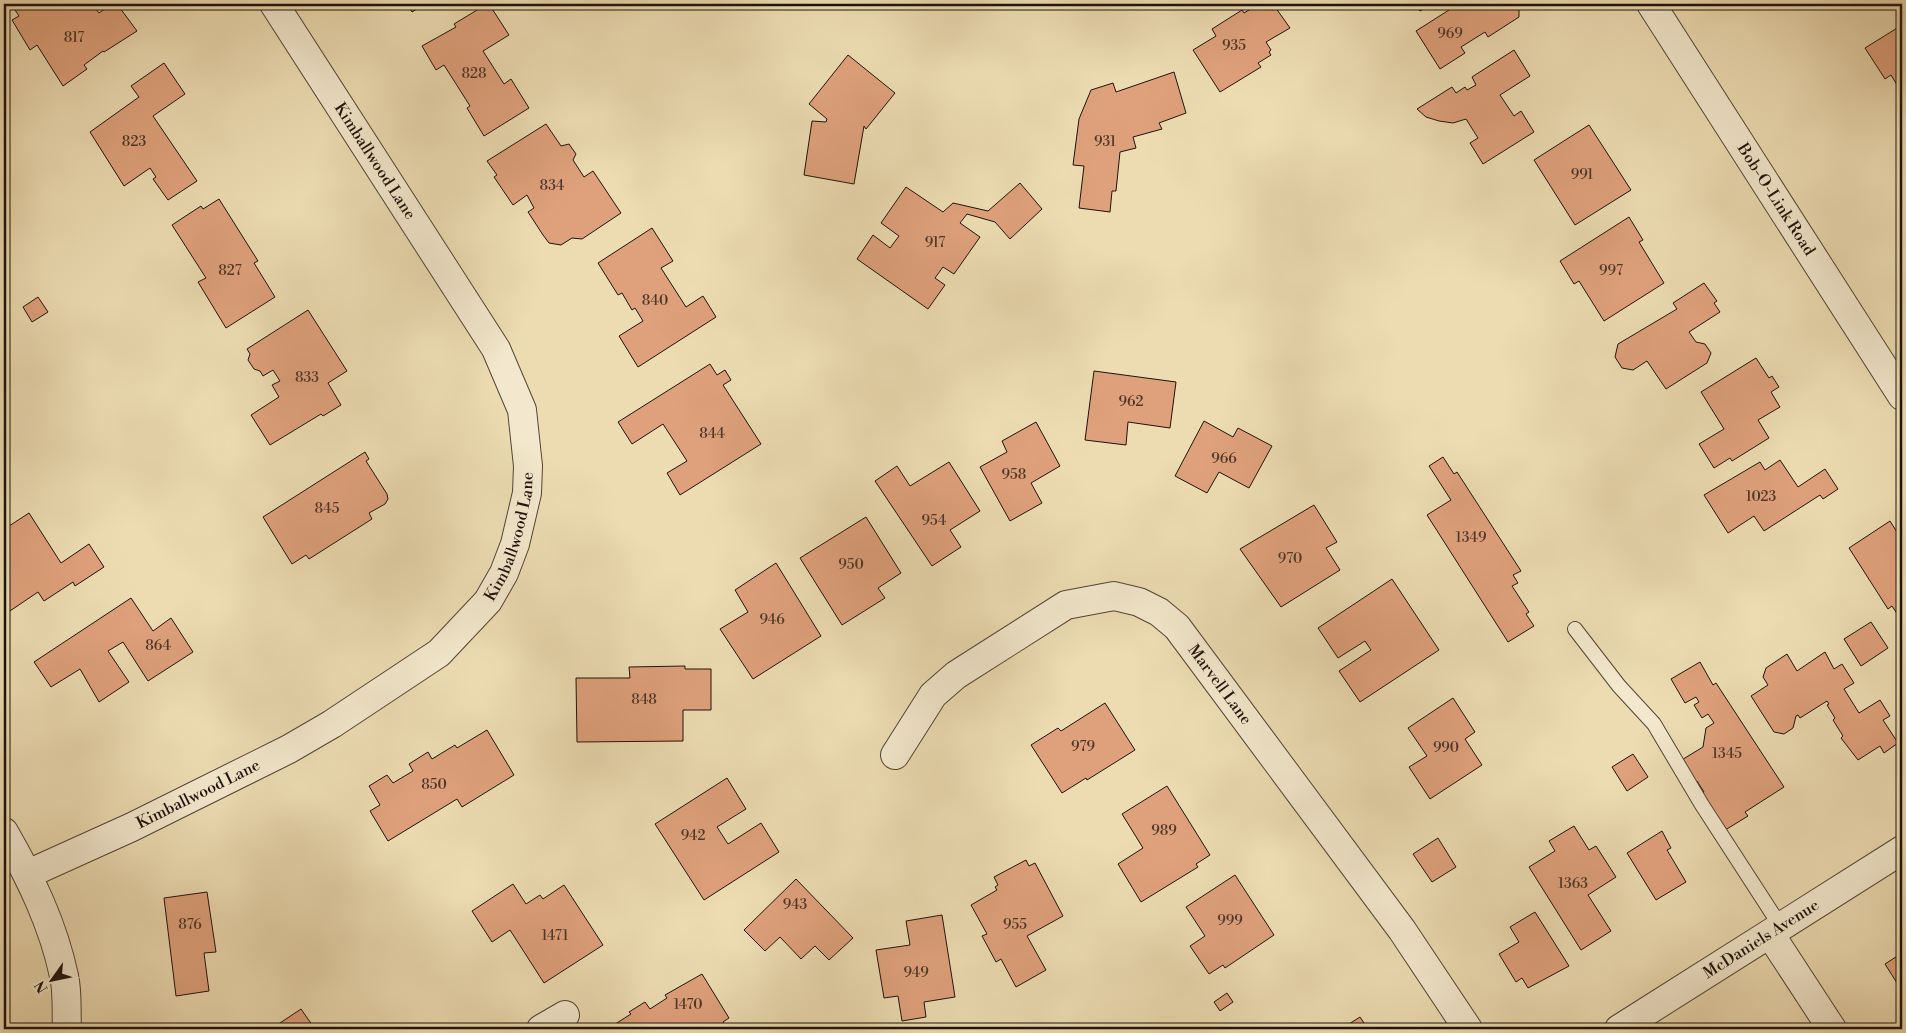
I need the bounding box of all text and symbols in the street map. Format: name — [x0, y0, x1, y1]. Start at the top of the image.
house number: 969 — [1437, 25, 1463, 43]
house number: 817 — [64, 29, 84, 47]
house number: 935 — [1222, 37, 1246, 55]
house number: 828 — [461, 65, 487, 83]
street label: Kimballwood Lane — [330, 99, 420, 223]
house number: 823 — [122, 133, 146, 151]
house number: 931 — [1094, 133, 1116, 151]
street label: Bob-O-Link Road — [1732, 139, 1819, 259]
house number: 991 — [1571, 166, 1593, 184]
house number: 834 — [540, 177, 564, 195]
house number: 917 — [925, 234, 945, 252]
house number: 827 — [218, 262, 242, 280]
house number: 997 — [1599, 262, 1623, 280]
house number: 840 — [642, 292, 668, 310]
house number: 833 — [295, 369, 319, 387]
house number: 962 — [1119, 393, 1143, 411]
house number: 844 — [699, 425, 725, 443]
house number: 966 — [1211, 450, 1237, 468]
house number: 958 — [1002, 466, 1026, 484]
street label: Kimballwood Lane — [480, 472, 538, 605]
house number: 1023 — [1746, 488, 1776, 506]
house number: 845 — [315, 500, 340, 518]
house number: 954 — [922, 512, 946, 530]
house number: 1349 — [1456, 529, 1486, 547]
house number: 970 — [1278, 550, 1302, 568]
house number: 950 — [838, 556, 864, 574]
house number: 946 — [759, 611, 785, 629]
house number: 864 — [145, 637, 171, 655]
street label: Marvell Lane — [1184, 641, 1256, 729]
house number: 848 — [631, 691, 657, 709]
house number: 979 — [1071, 738, 1095, 756]
house number: 990 — [1433, 739, 1459, 757]
house number: 1345 — [1712, 745, 1742, 763]
street label: Kimballwood Lane — [133, 755, 263, 833]
house number: 850 — [421, 776, 447, 794]
house number: 989 — [1151, 822, 1177, 840]
house number: 942 — [681, 827, 705, 845]
house number: 1363 — [1558, 875, 1588, 893]
street label: McDaniels Avenue — [1699, 895, 1823, 983]
house number: 943 — [783, 896, 808, 914]
house number: 999 — [1217, 912, 1243, 930]
house number: 876 — [178, 916, 202, 934]
house number: 955 — [1003, 916, 1027, 934]
house number: 1471 — [542, 927, 568, 945]
north arrow — [28, 956, 78, 1006]
house number: 949 — [903, 964, 929, 982]
text: N — [31, 977, 53, 996]
house number: 1470 — [673, 996, 703, 1014]

